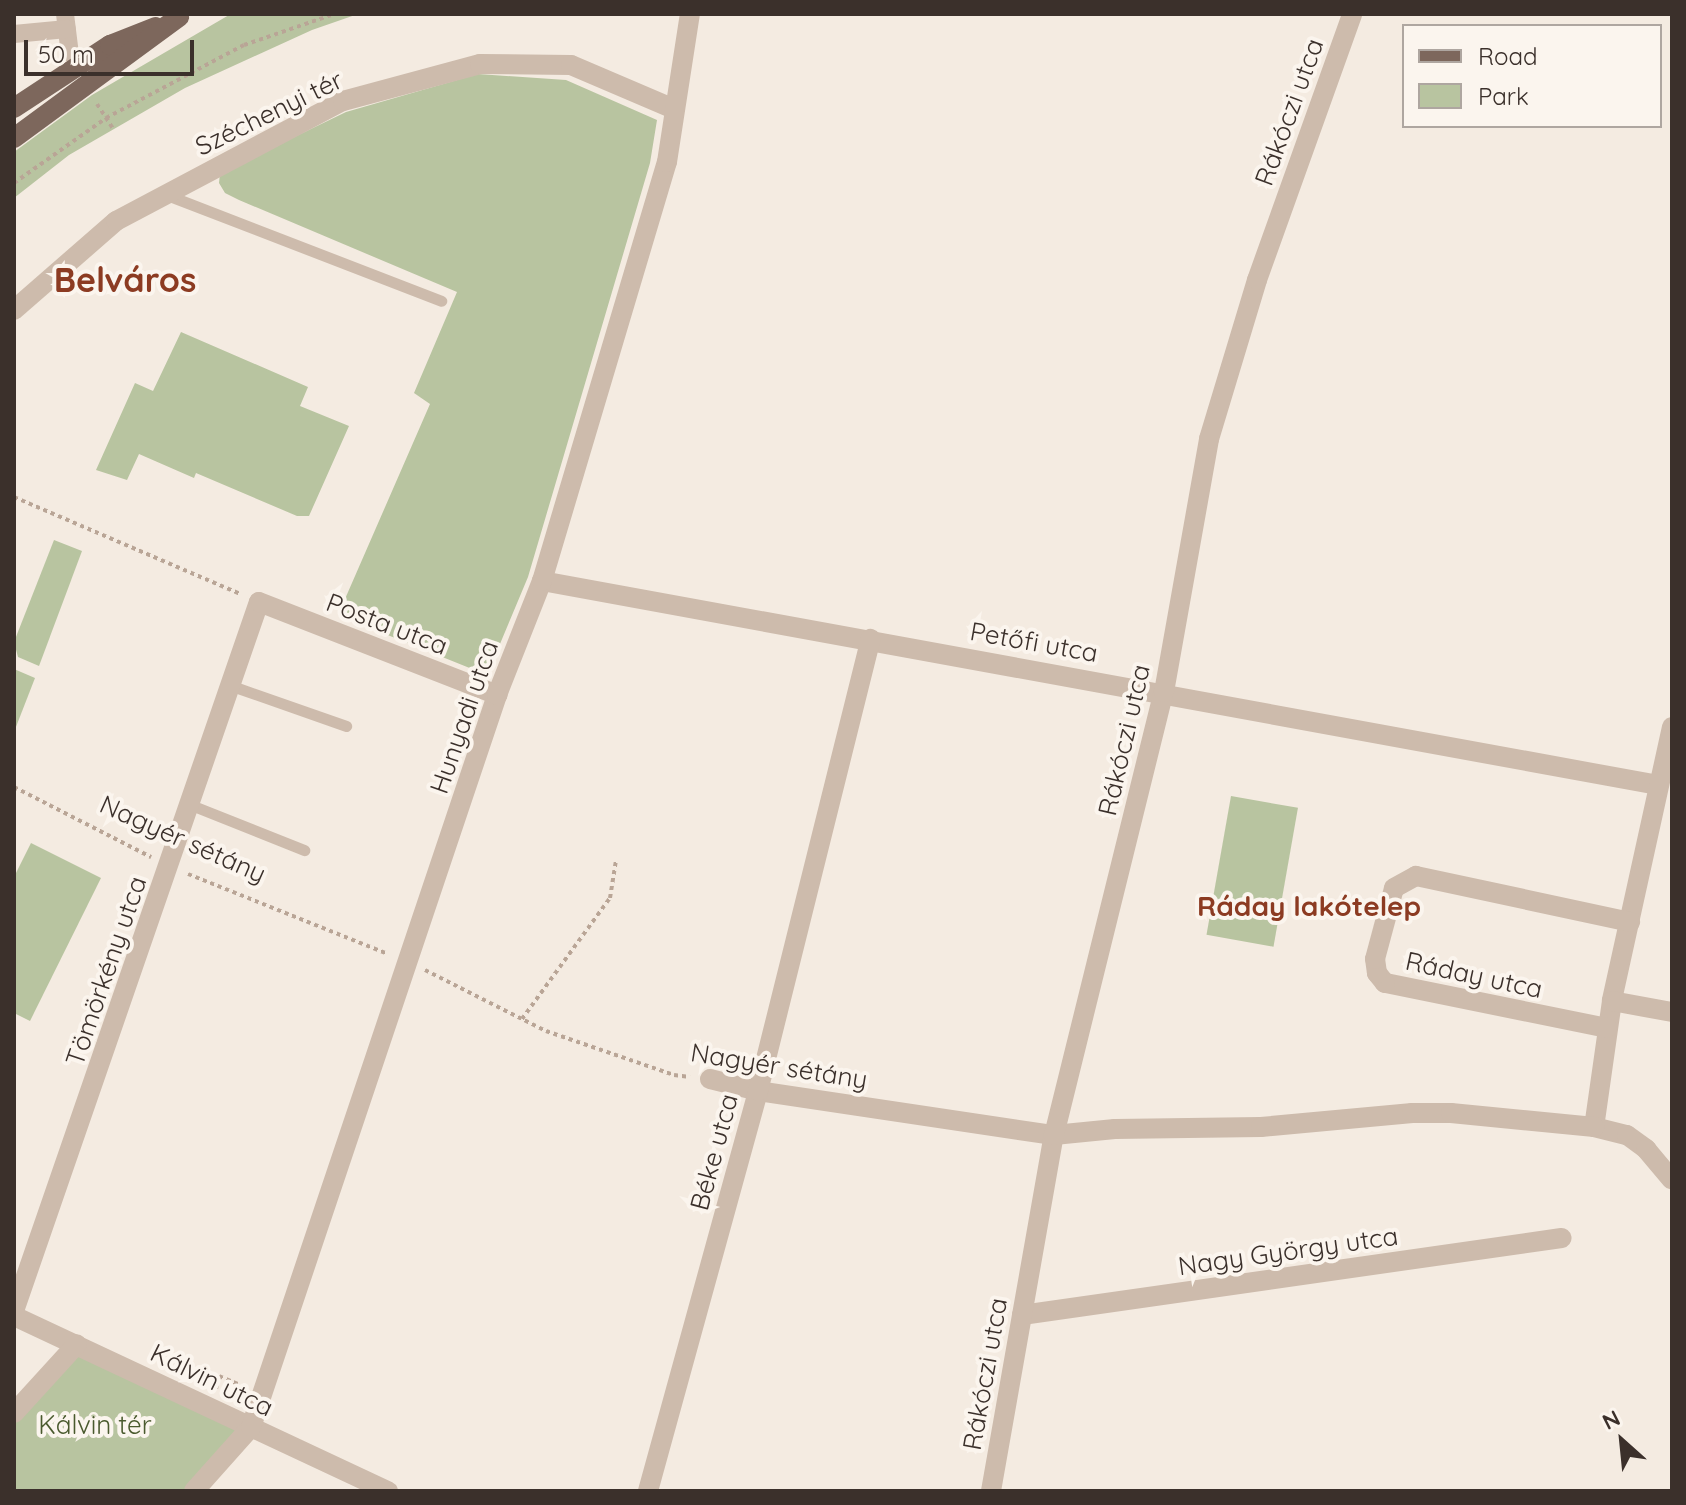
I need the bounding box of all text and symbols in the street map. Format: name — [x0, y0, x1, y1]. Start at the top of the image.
scale bar — [28, 24, 198, 74]
legend — [1402, 24, 1662, 128]
street label: Rákóczi utca — [1248, 34, 1330, 190]
text: 50 m — [38, 39, 94, 69]
text: Road — [1478, 41, 1538, 71]
street label: Széchenyi tér — [190, 64, 348, 162]
text: Park — [1478, 81, 1529, 111]
district label: Belváros — [54, 260, 196, 300]
street label: Posta utca — [322, 587, 452, 661]
street label: Petőfi utca — [968, 615, 1100, 669]
street label: Hunyadi utca — [423, 636, 505, 798]
street label: Rákóczi utca — [1091, 661, 1157, 819]
street label: Nagyér sétány — [95, 788, 271, 890]
street label: Tömörkény utca — [59, 872, 153, 1070]
district label: Ráday lakótelep — [1197, 889, 1421, 923]
street label: Ráday utca — [1403, 945, 1545, 1005]
street label: Nagyér sétány — [688, 1037, 870, 1095]
street label: Béke utca — [683, 1090, 745, 1214]
street label: Nagy György utca — [1176, 1220, 1400, 1282]
street label: Rákóczi utca — [956, 1295, 1014, 1453]
street label: Kálvin utca — [145, 1337, 279, 1423]
north arrow — [1582, 1401, 1662, 1481]
text: N — [1598, 1403, 1625, 1436]
park label: Kálvin tér — [38, 1409, 152, 1441]

